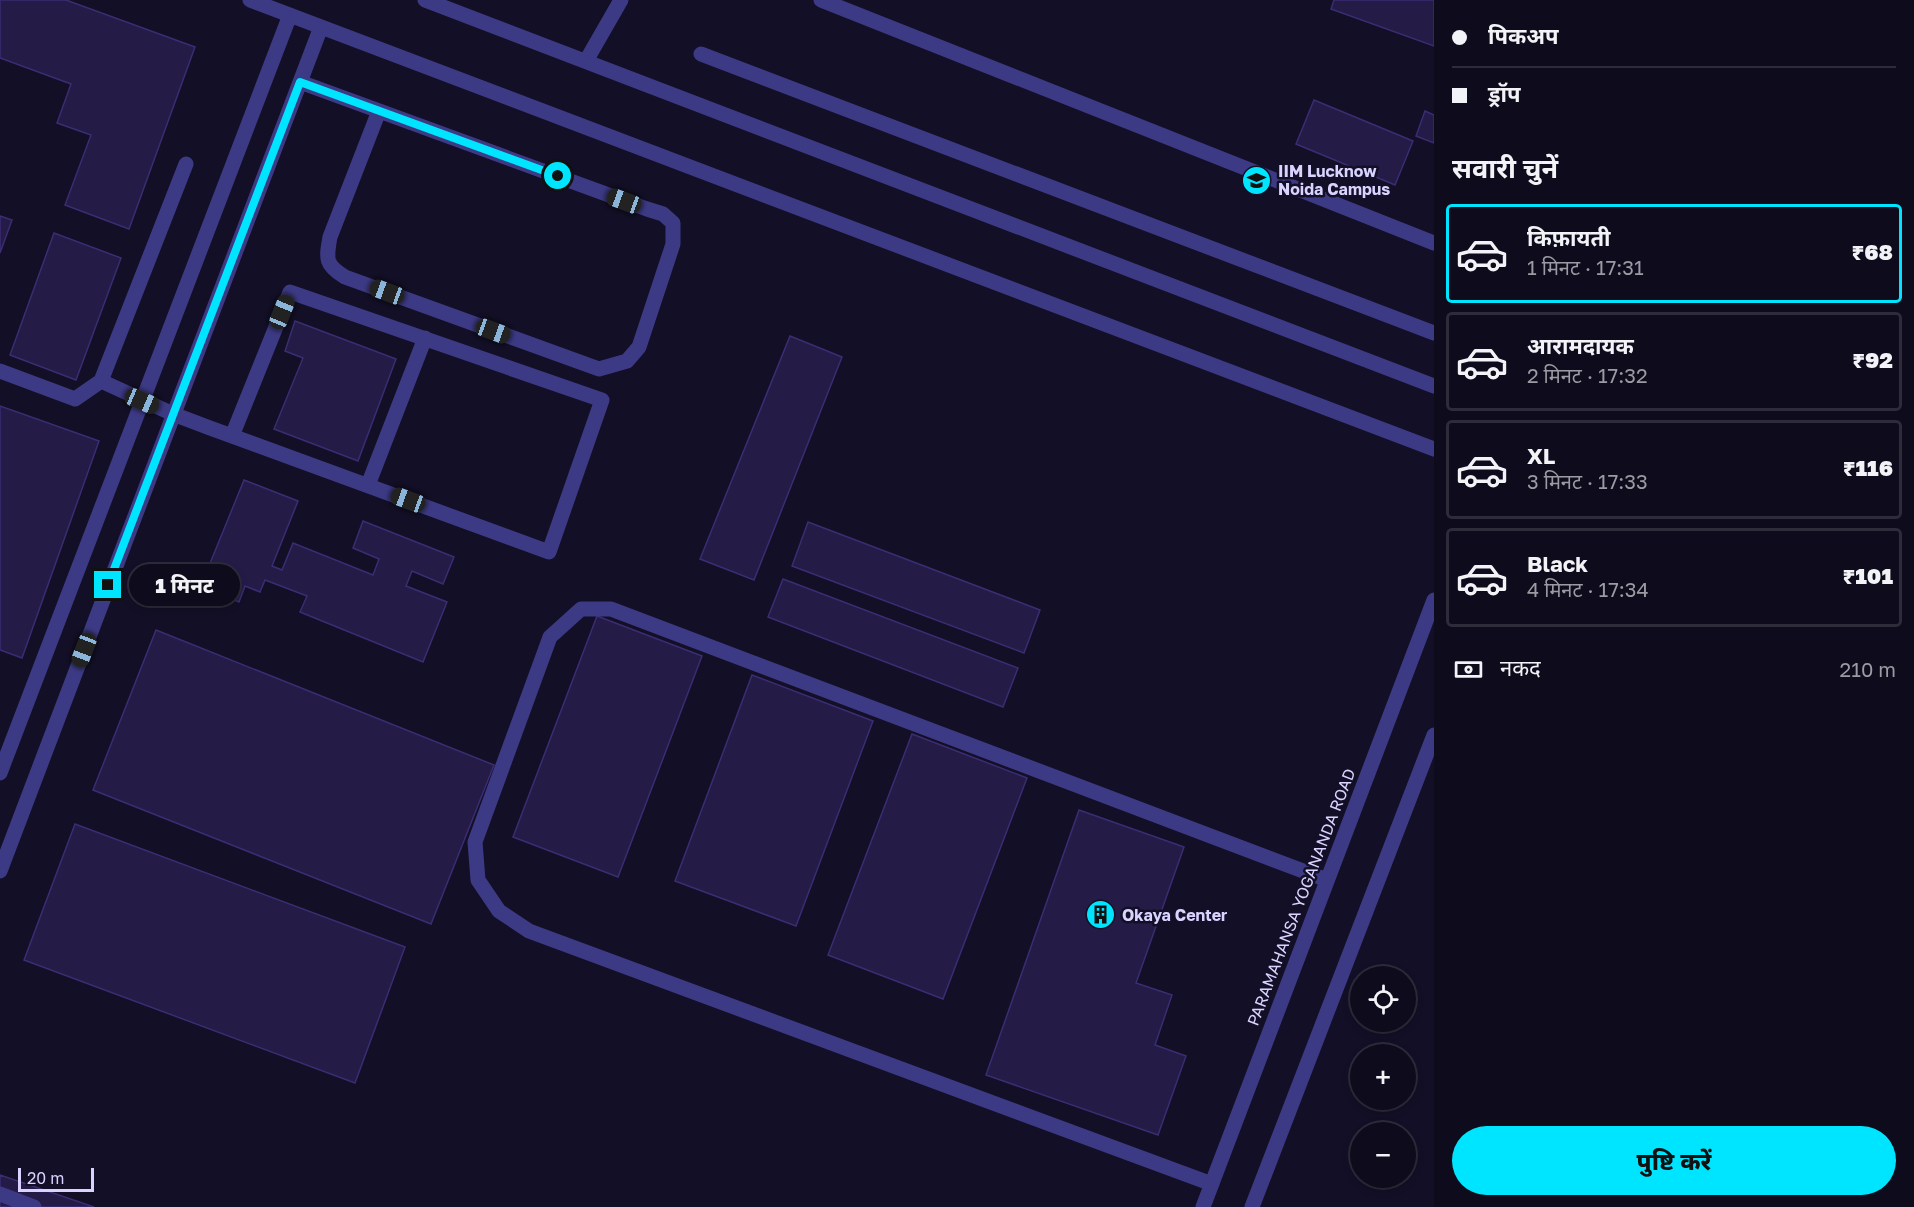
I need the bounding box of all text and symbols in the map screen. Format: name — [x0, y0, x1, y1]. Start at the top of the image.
text: पिकअप — [1488, 22, 1559, 49]
text: ड्रॉप — [1488, 80, 1521, 107]
text: सवारी चुनें — [1452, 152, 1558, 184]
place label: IIM Lucknow Noida Campus — [1278, 161, 1390, 199]
route start — [544, 162, 571, 189]
school or university icon: IIM Lucknow Noida Campus — [1241, 164, 1273, 196]
car — [604, 186, 644, 216]
text: किफ़ायती — [1527, 224, 1611, 251]
icon: car — [1455, 227, 1509, 281]
text: ₹68 — [1852, 238, 1893, 265]
text: 1 मिनट · 17:31 — [1527, 255, 1644, 279]
car — [367, 277, 407, 307]
car — [267, 292, 297, 332]
car — [473, 316, 513, 346]
text: आरामदायक — [1527, 332, 1634, 359]
icon: car — [1455, 335, 1509, 389]
text: ₹92 — [1852, 346, 1893, 373]
text: 2 मिनट · 17:32 — [1527, 363, 1648, 387]
car — [122, 386, 162, 416]
text: XL — [1527, 442, 1555, 469]
icon: car — [1455, 443, 1509, 497]
text: ₹116 — [1843, 454, 1893, 481]
text: 3 मिनट · 17:33 — [1527, 469, 1648, 493]
car — [388, 485, 428, 515]
text: Black — [1527, 550, 1588, 577]
icon: car — [1455, 551, 1509, 605]
text: ₹101 — [1843, 562, 1893, 589]
callout: 1 मिनट — [129, 564, 240, 606]
route end — [94, 571, 121, 598]
text: 1 मिनट — [155, 573, 214, 597]
text: 4 मिनट · 17:34 — [1527, 577, 1649, 601]
car — [69, 630, 99, 670]
icon: cash — [1452, 653, 1485, 686]
text: नकद — [1500, 654, 1541, 681]
text: 210 m — [1840, 657, 1896, 681]
street label: PARAMAHANSA YOGANANDA ROAD — [1243, 765, 1359, 1029]
building icon: Okaya Center — [1085, 899, 1117, 931]
place label: Okaya Center — [1122, 905, 1227, 925]
map controls — [1350, 966, 1416, 1188]
button: locate — [1350, 966, 1416, 1032]
button: + — [1350, 1044, 1416, 1110]
button: − — [1350, 1122, 1416, 1188]
button: पुष्टि करें — [1452, 1126, 1896, 1195]
scale bar — [18, 1165, 94, 1192]
text: 20 m — [27, 1168, 64, 1188]

